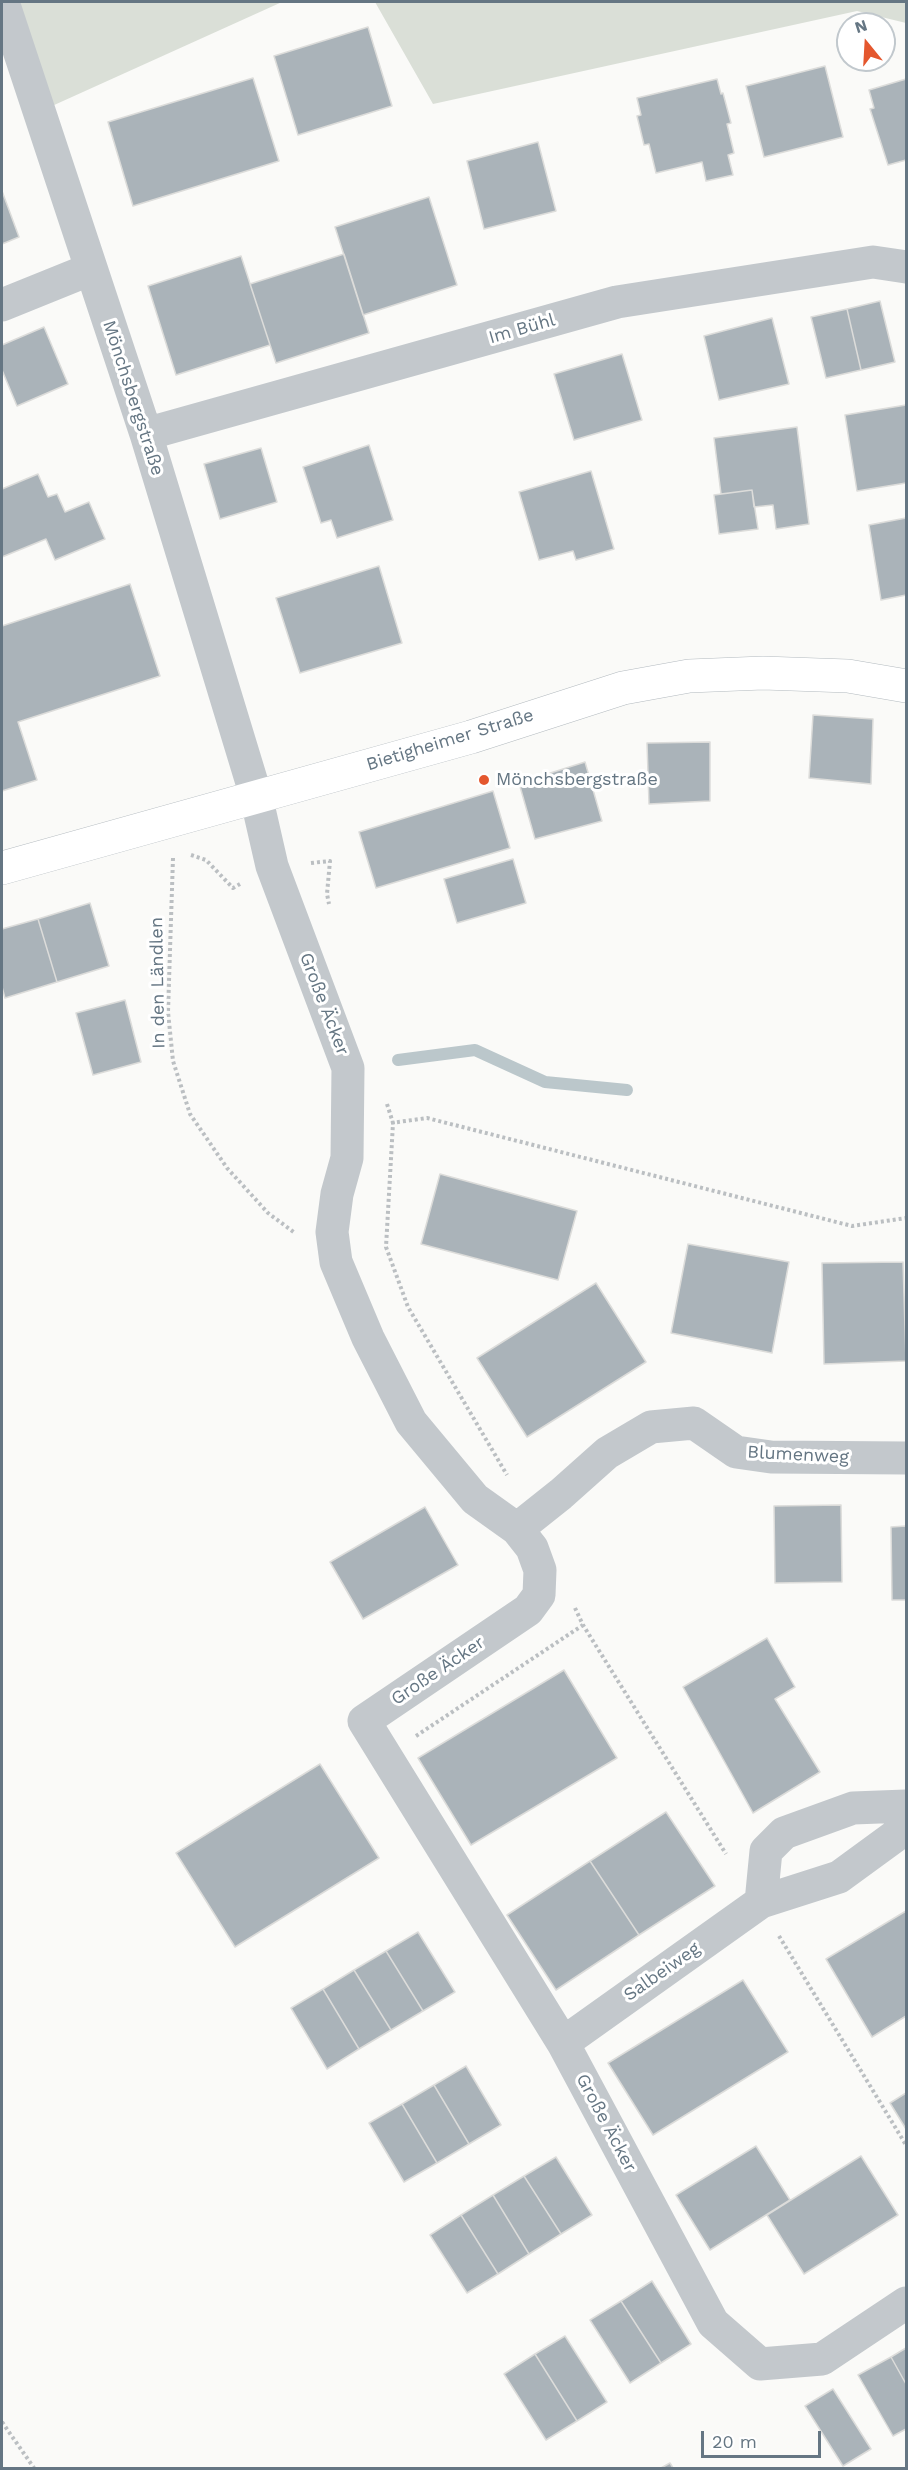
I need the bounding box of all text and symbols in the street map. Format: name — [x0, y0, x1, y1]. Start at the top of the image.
north arrow — [836, 12, 896, 72]
text: N — [852, 15, 869, 37]
street label: Im Bühl — [486, 309, 558, 349]
street label: Mönchsbergstraße — [98, 318, 168, 478]
street label: Bietigheimer Straße — [364, 704, 536, 776]
place label: Mönchsbergstraße — [496, 769, 658, 791]
marker: Mönchsbergstraße — [477, 773, 491, 787]
street label: In den Ländlen — [146, 917, 170, 1049]
street label: Große Äcker — [295, 950, 353, 1058]
street label: Blumenweg — [747, 1442, 849, 1468]
street label: Große Äcker — [387, 1632, 489, 1710]
street label: Salbeiweg — [620, 1938, 704, 2006]
street label: Große Äcker — [571, 2070, 641, 2176]
scale bar — [704, 2419, 824, 2457]
text: 20 m — [712, 2431, 757, 2452]

